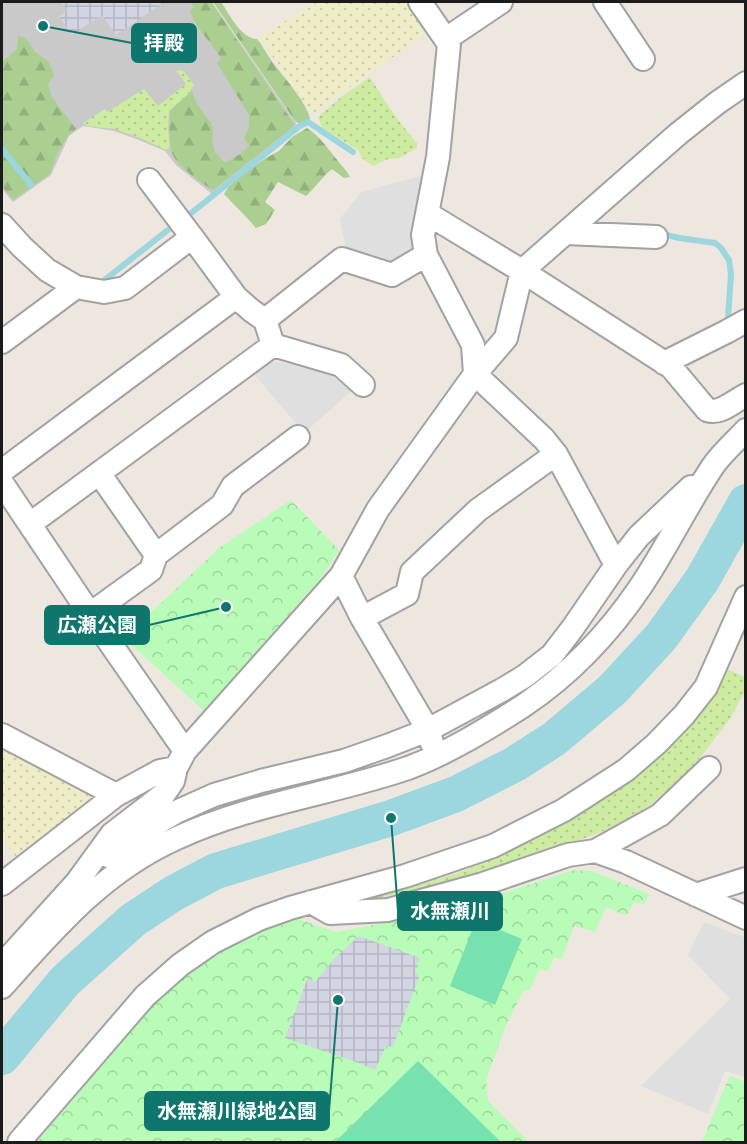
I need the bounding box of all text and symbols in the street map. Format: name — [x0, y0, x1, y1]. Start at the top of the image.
callout: 拝殿 — [132, 24, 196, 62]
text: 拝殿 — [144, 31, 184, 55]
callout: 広瀬公園 — [45, 606, 149, 644]
text: 広瀬公園 — [57, 613, 137, 637]
callout: 水無瀬川 — [398, 892, 502, 930]
text: 水無瀬川 — [410, 899, 490, 923]
callout: 水無瀬川緑地公園 — [145, 1092, 329, 1130]
text: 水無瀬川緑地公園 — [157, 1099, 317, 1123]

